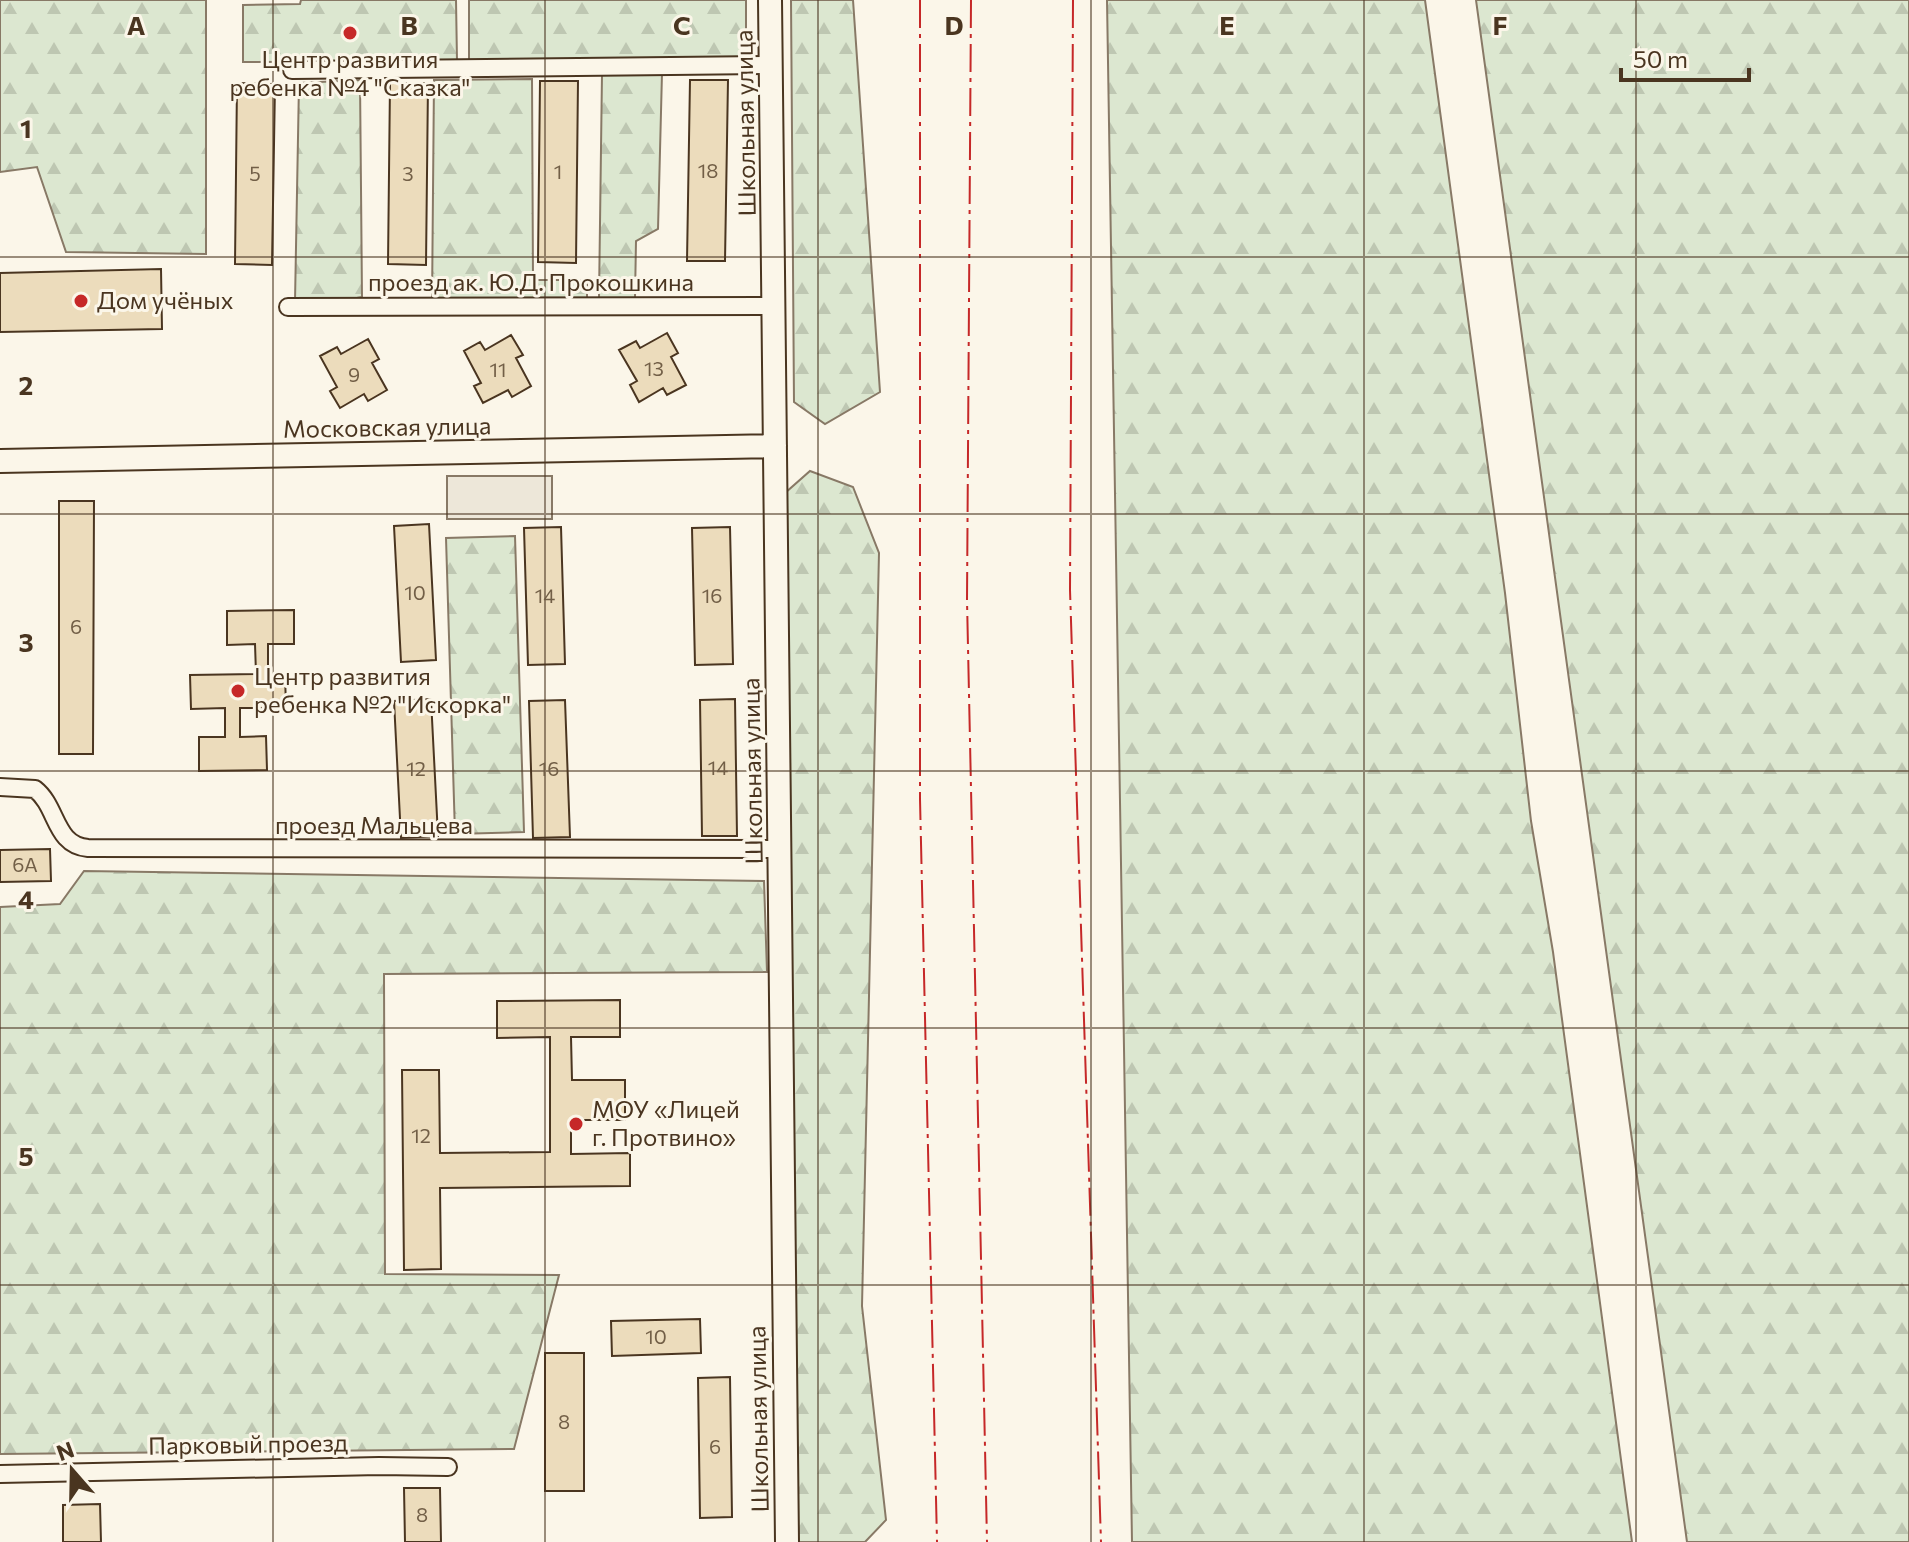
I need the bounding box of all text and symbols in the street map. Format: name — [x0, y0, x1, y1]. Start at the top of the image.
text: A — [127, 9, 146, 40]
text: B — [400, 9, 418, 40]
text: C — [673, 9, 691, 40]
text: D — [944, 9, 964, 40]
text: E — [1219, 9, 1235, 40]
text: F — [1492, 9, 1508, 40]
marker: Центр развития ребенка №4 "Сказка" — [341, 24, 359, 42]
street label: Школьная улица — [728, 29, 761, 217]
scale bar — [1621, 32, 1749, 82]
place label: Центр развития ребенка №4 "Сказка" — [229, 44, 471, 101]
text: 50 m — [1633, 44, 1688, 73]
text: 1 — [20, 112, 32, 143]
house number: 18 — [698, 158, 718, 182]
house number: 1 — [554, 159, 562, 183]
house number: 5 — [249, 161, 261, 185]
house number: 3 — [402, 161, 414, 185]
street label: проезд ак. Ю.Д. Прокошкина — [368, 267, 694, 296]
place label: Дом учёных — [97, 285, 234, 314]
marker: Дом учёных — [72, 292, 90, 310]
house number: 13 — [644, 356, 664, 380]
house number: 11 — [489, 357, 507, 381]
house number: 9 — [348, 362, 360, 386]
text: 2 — [19, 369, 33, 400]
street label: Московская улица — [282, 410, 491, 443]
house number: 10 — [404, 580, 426, 604]
house number: 14 — [535, 583, 555, 607]
house number: 16 — [702, 583, 722, 607]
house number: 6 — [70, 614, 82, 638]
text: 3 — [18, 626, 34, 657]
place label: Центр развития ребенка №2 "Искорка" — [254, 661, 511, 718]
street label: Школьная улица — [735, 677, 768, 865]
marker: Центр развития ребенка №2 "Искорка" — [229, 682, 247, 700]
house number: 14 — [708, 755, 728, 779]
house number: 12 — [406, 756, 426, 780]
house number: 16 — [539, 756, 559, 780]
street label: проезд Мальцева — [275, 810, 473, 839]
house number: 6А — [12, 852, 38, 876]
text: 4 — [18, 883, 34, 914]
place label: МОУ «Лицей г. Протвино» — [592, 1094, 740, 1151]
marker: МОУ «Лицей г. Протвино» — [567, 1115, 585, 1133]
house number: 12 — [411, 1123, 431, 1147]
text: 5 — [18, 1140, 34, 1171]
house number: 10 — [645, 1324, 667, 1348]
street label: Школьная улица — [741, 1325, 774, 1513]
house number: 8 — [558, 1409, 570, 1433]
street label: Парковый проезд — [148, 1427, 348, 1460]
north arrow — [32, 1430, 112, 1510]
house number: 6 — [709, 1434, 721, 1458]
text: N — [53, 1435, 77, 1466]
house number: 8 — [416, 1502, 428, 1526]

